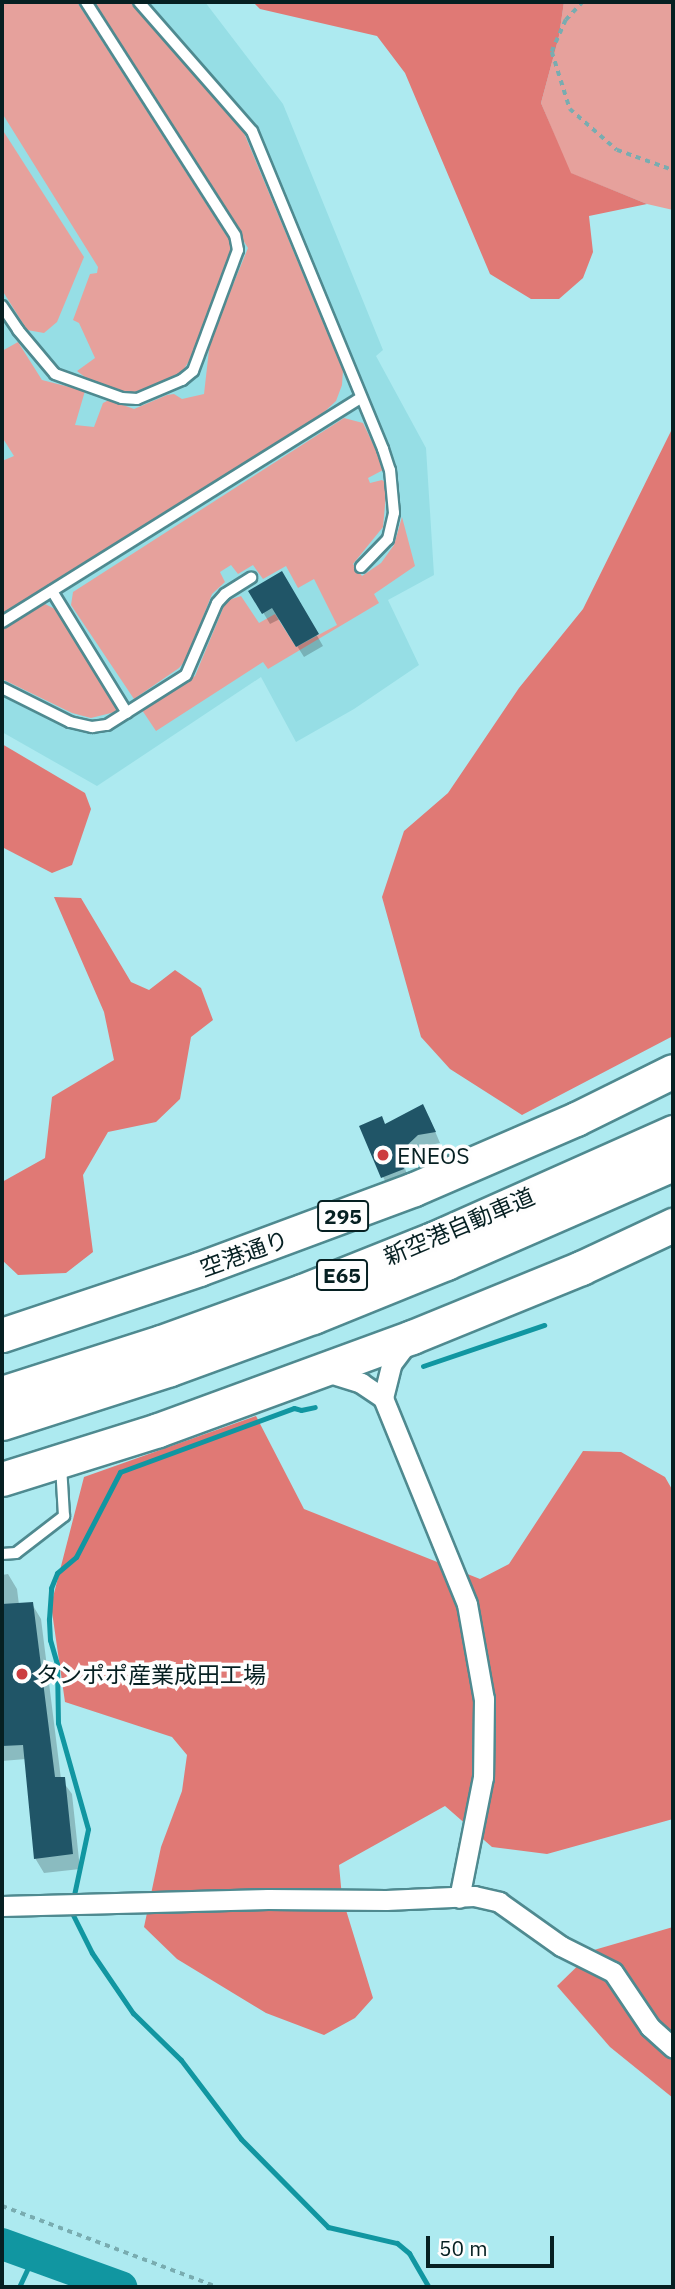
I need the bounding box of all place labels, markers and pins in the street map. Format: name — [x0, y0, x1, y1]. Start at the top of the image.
place label: ENEOS — [397, 1141, 470, 1169]
marker: ENEOS — [375, 1147, 391, 1163]
place label: タンポポ産業成田工場 — [36, 1660, 266, 1688]
marker: タンポポ産業成田工場 — [14, 1666, 30, 1682]

